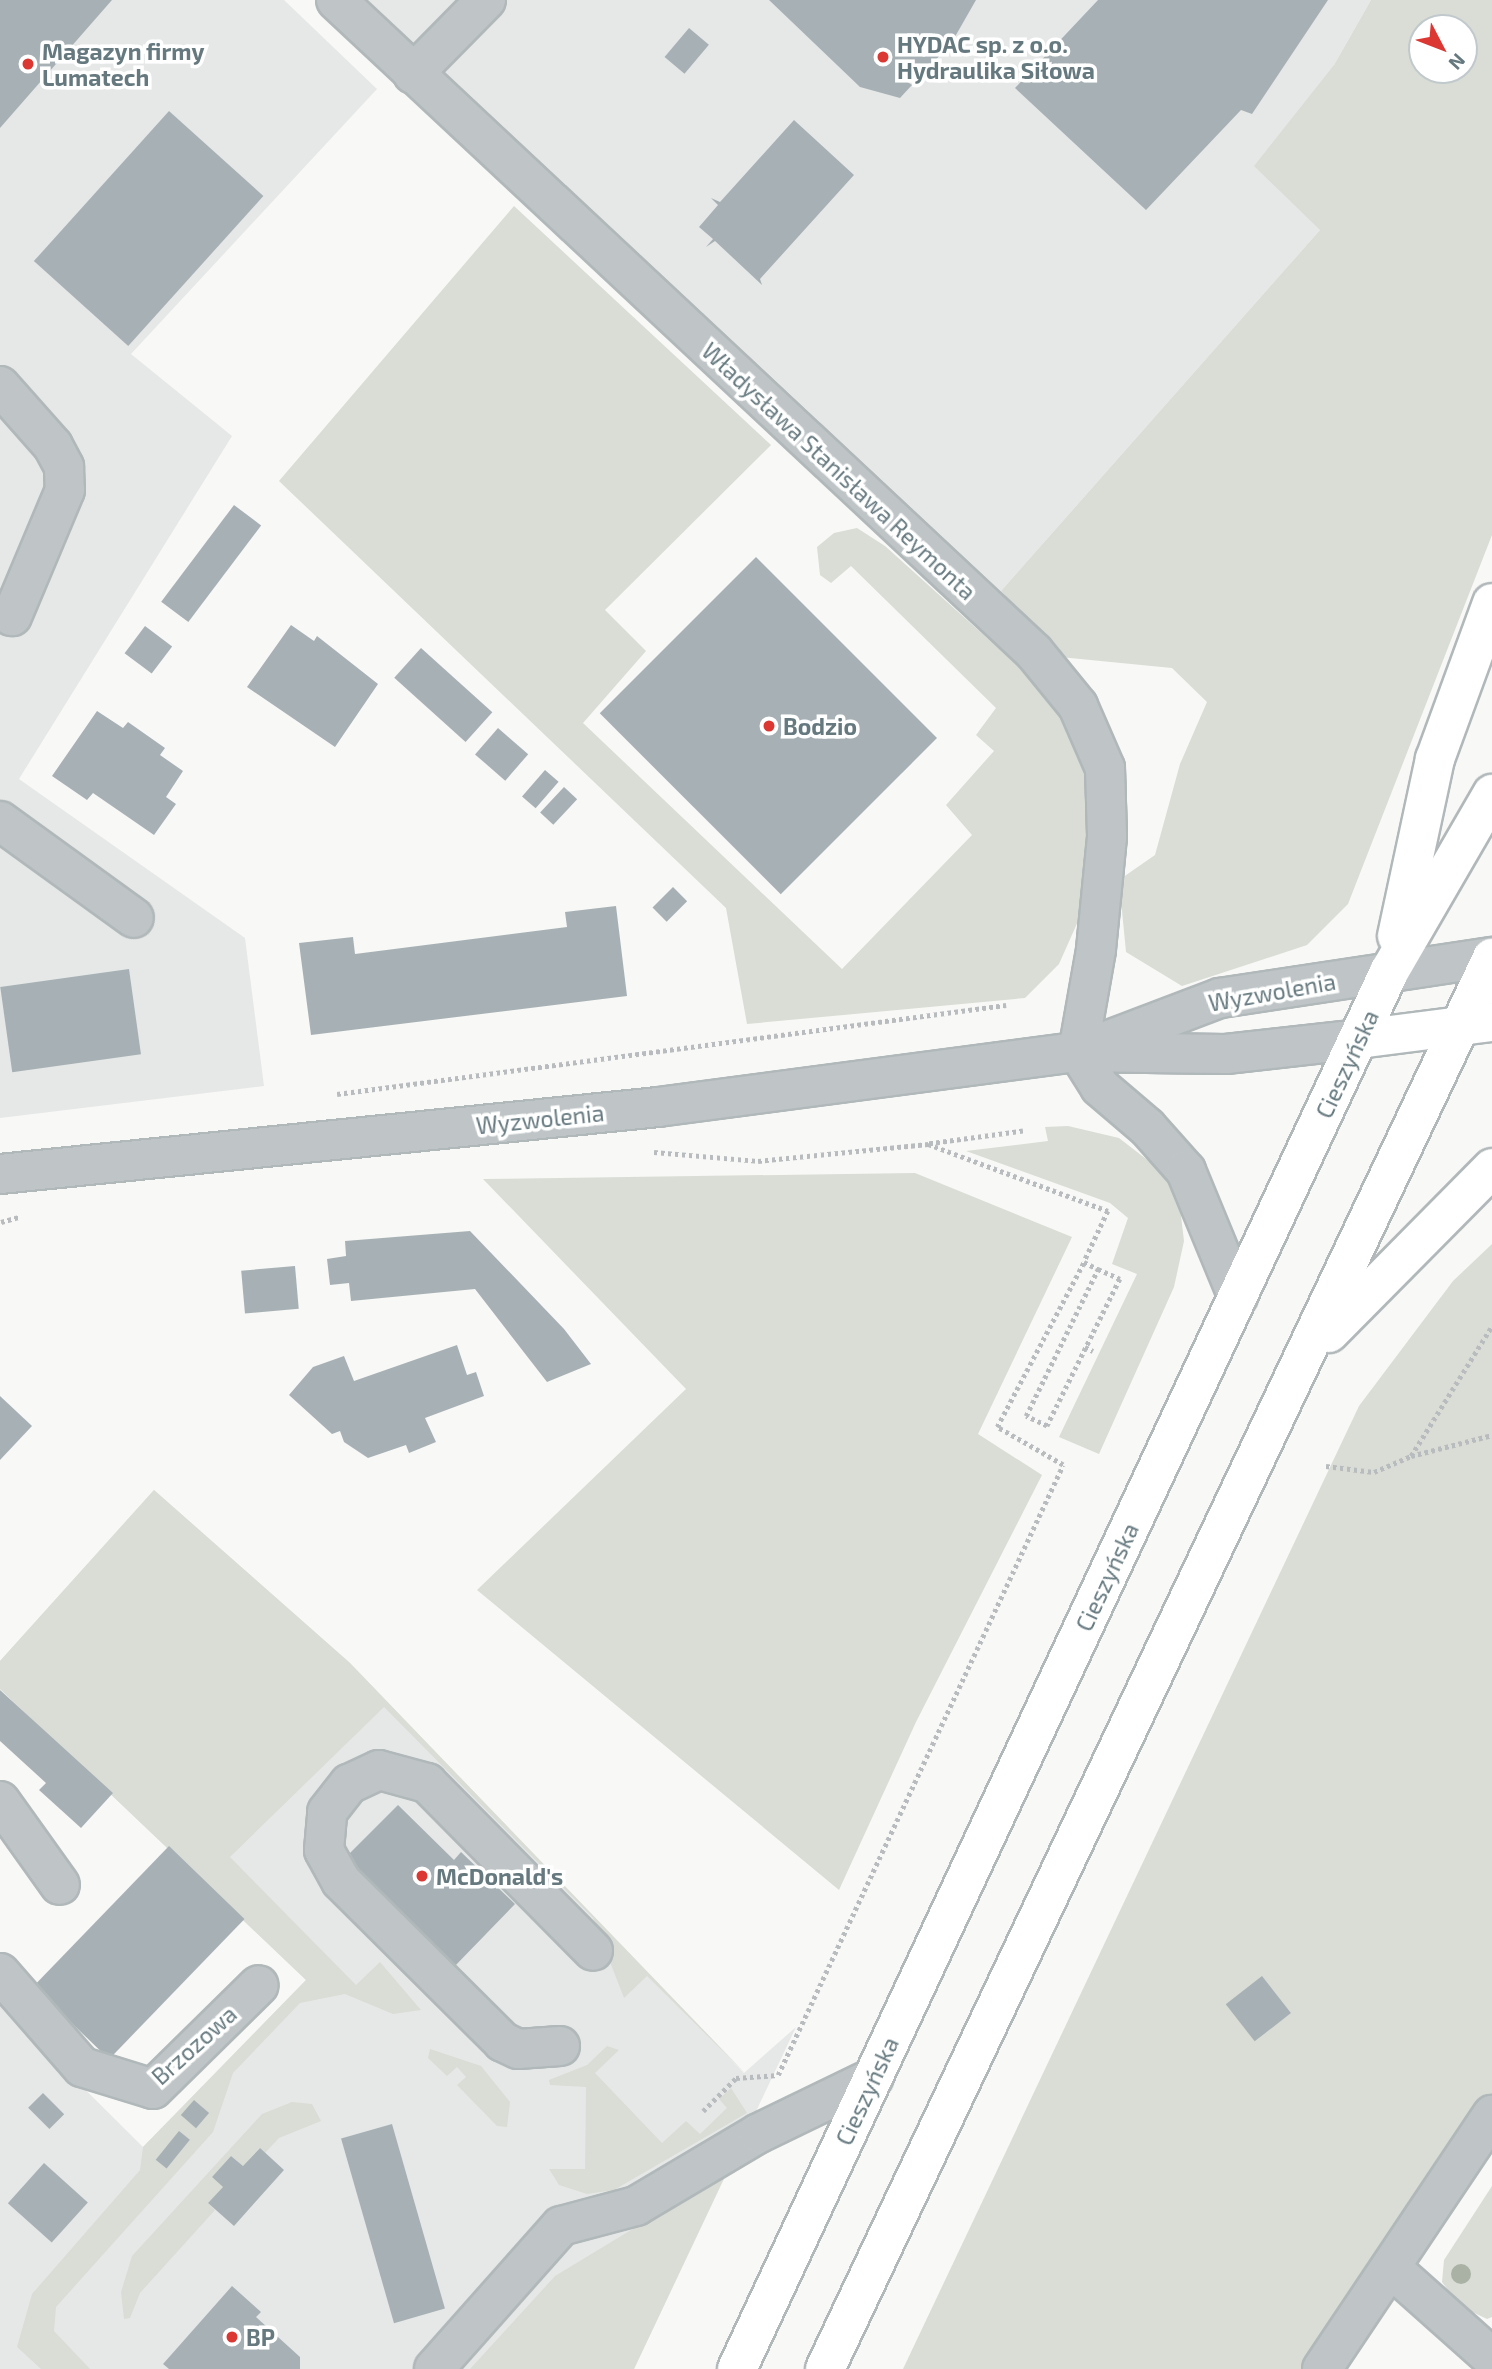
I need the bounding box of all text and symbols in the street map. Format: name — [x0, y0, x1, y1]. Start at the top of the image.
north arrow — [1408, 14, 1478, 84]
place label: HYDAC sp. z o.o. Hydraulika Siłowa — [897, 30, 1095, 84]
place label: Magazyn firmy Lumatech — [42, 37, 205, 91]
marker: HYDAC sp. z o.o. Hydraulika Siłowa — [875, 49, 891, 65]
text: N — [1444, 49, 1471, 75]
marker: Magazyn firmy Lumatech — [20, 56, 36, 72]
street label: Władysława Stanisława Reymonta — [696, 337, 982, 605]
place label: Bodzio — [783, 712, 857, 740]
marker: Bodzio — [761, 718, 777, 734]
street label: Wyzwolenia — [1206, 967, 1338, 1017]
street label: Cieszyńska — [1310, 1006, 1384, 1122]
street label: Wyzwolenia — [475, 1099, 605, 1139]
street label: Cieszyńska — [1070, 1519, 1144, 1635]
place label: McDonald's — [436, 1862, 563, 1890]
marker: McDonald's — [414, 1868, 430, 1884]
street label: Brzozowa — [146, 2000, 242, 2090]
street label: Cieszyńska — [830, 2033, 904, 2149]
place label: BP — [246, 2323, 275, 2351]
marker: BP — [224, 2329, 240, 2345]

